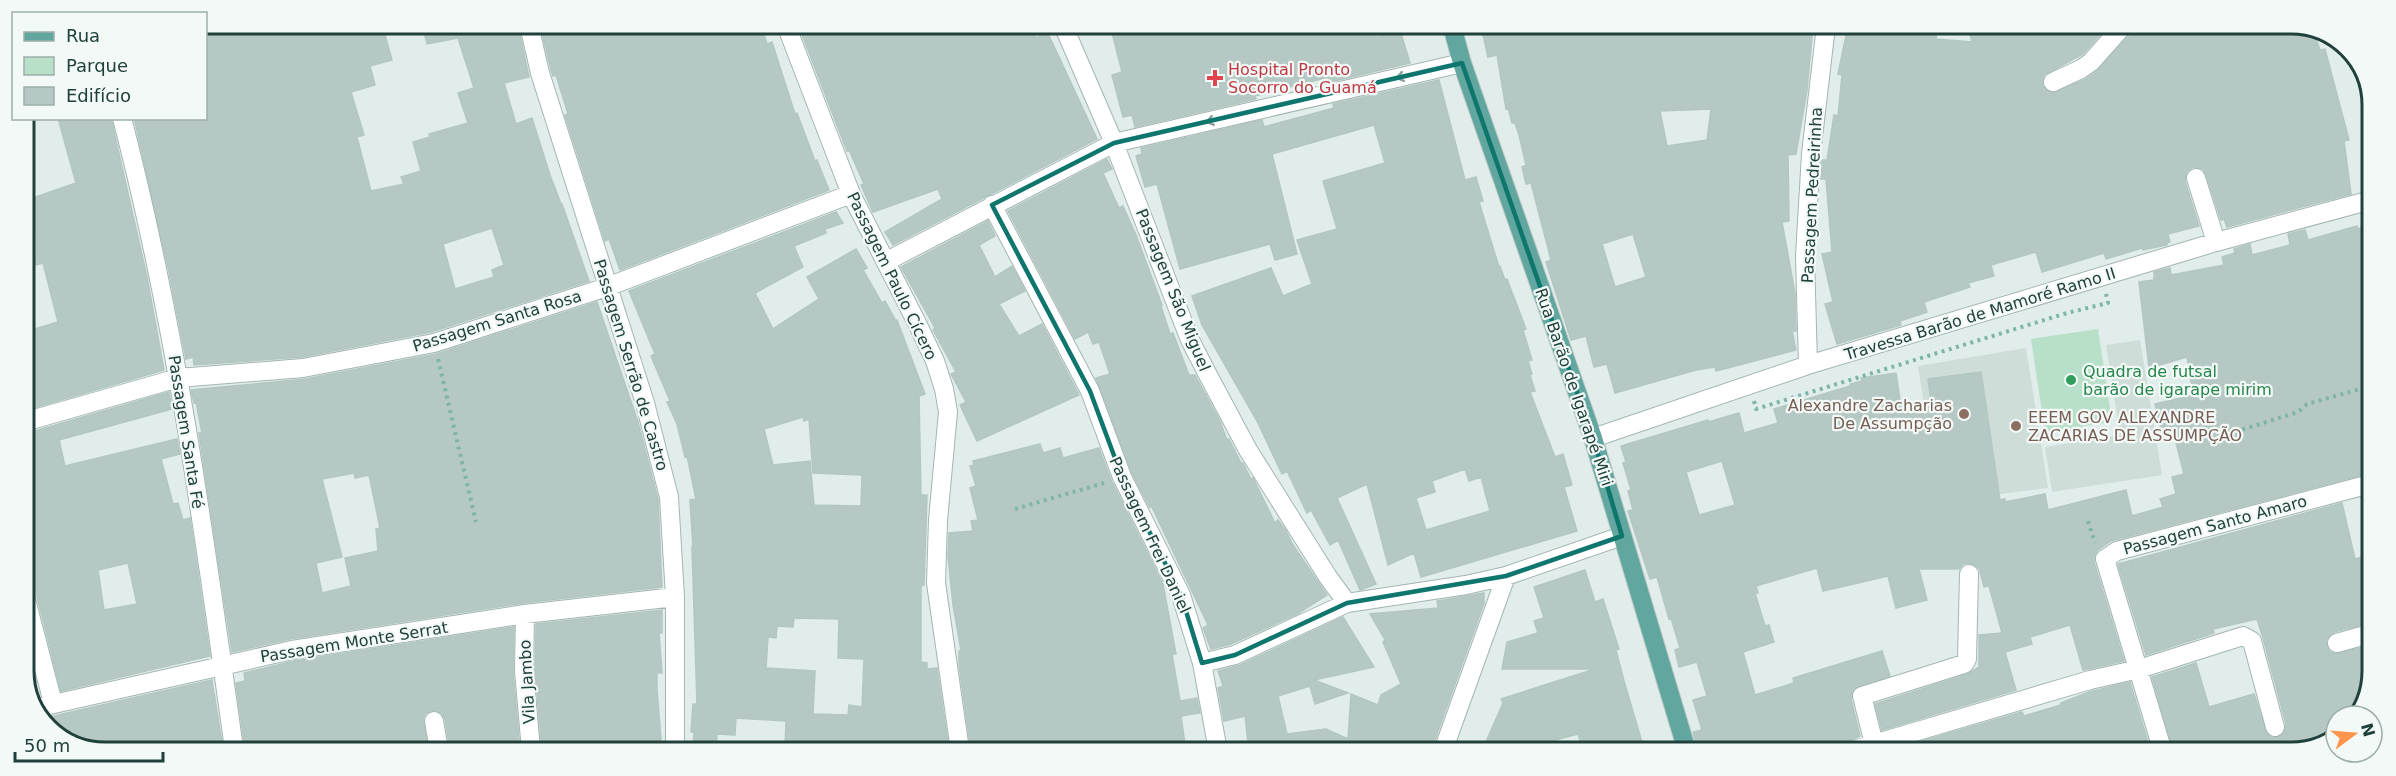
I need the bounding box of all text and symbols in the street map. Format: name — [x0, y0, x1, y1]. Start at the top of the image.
legend — [12, 12, 207, 120]
text: Rua — [66, 25, 100, 46]
text: Parque — [66, 55, 128, 76]
place label: Hospital Pronto Socorro do Guamá — [1228, 60, 1377, 97]
marker: Hospital Pronto Socorro do Guamá — [1206, 69, 1224, 87]
one-way arrow — [1395, 71, 1414, 83]
text: Edifício — [66, 85, 131, 106]
street label: Passagem Pedreirinha — [1798, 106, 1826, 284]
one-way arrow — [1205, 115, 1225, 126]
street label: Passagem Paulo Cícero — [843, 189, 941, 363]
street label: Passagem São Miguel — [1132, 206, 1214, 374]
street label: Passagem Serrão de Castro — [590, 257, 672, 473]
street label: Travessa Barão de Mamoré Ramo II — [1841, 264, 2118, 365]
street label: Passagem Santa Rosa — [410, 286, 584, 356]
street label: Rua Barão de Igarapé Miri — [1531, 286, 1617, 488]
street label: Passagem Santa Fé — [164, 354, 208, 510]
place label: Quadra de futsal barão de igarape mirim — [2083, 362, 2272, 399]
marker: Quadra de futsal barão de igarape mirim — [2064, 373, 2078, 387]
place label: Alexandre Zacharias De Assumpção — [1788, 396, 1952, 433]
marker: Alexandre Zacharias De Assumpção — [1957, 407, 1971, 421]
place label: EEEM GOV ALEXANDRE ZACARIAS DE ASSUMPÇÃO — [2028, 408, 2242, 445]
marker: EEEM GOV ALEXANDRE ZACARIAS DE ASSUMPÇÃO — [2009, 419, 2023, 433]
street label: Passagem Frei Daniel — [1105, 454, 1195, 616]
street label: Passagem Santo Amaro — [2121, 491, 2309, 559]
street label: Passagem Monte Serrat — [259, 618, 449, 666]
street label: Vila Jambo — [515, 639, 539, 725]
north arrow — [2324, 704, 2384, 764]
text: N — [2357, 721, 2379, 739]
scale bar — [15, 725, 164, 763]
text: 50 m — [24, 735, 70, 756]

